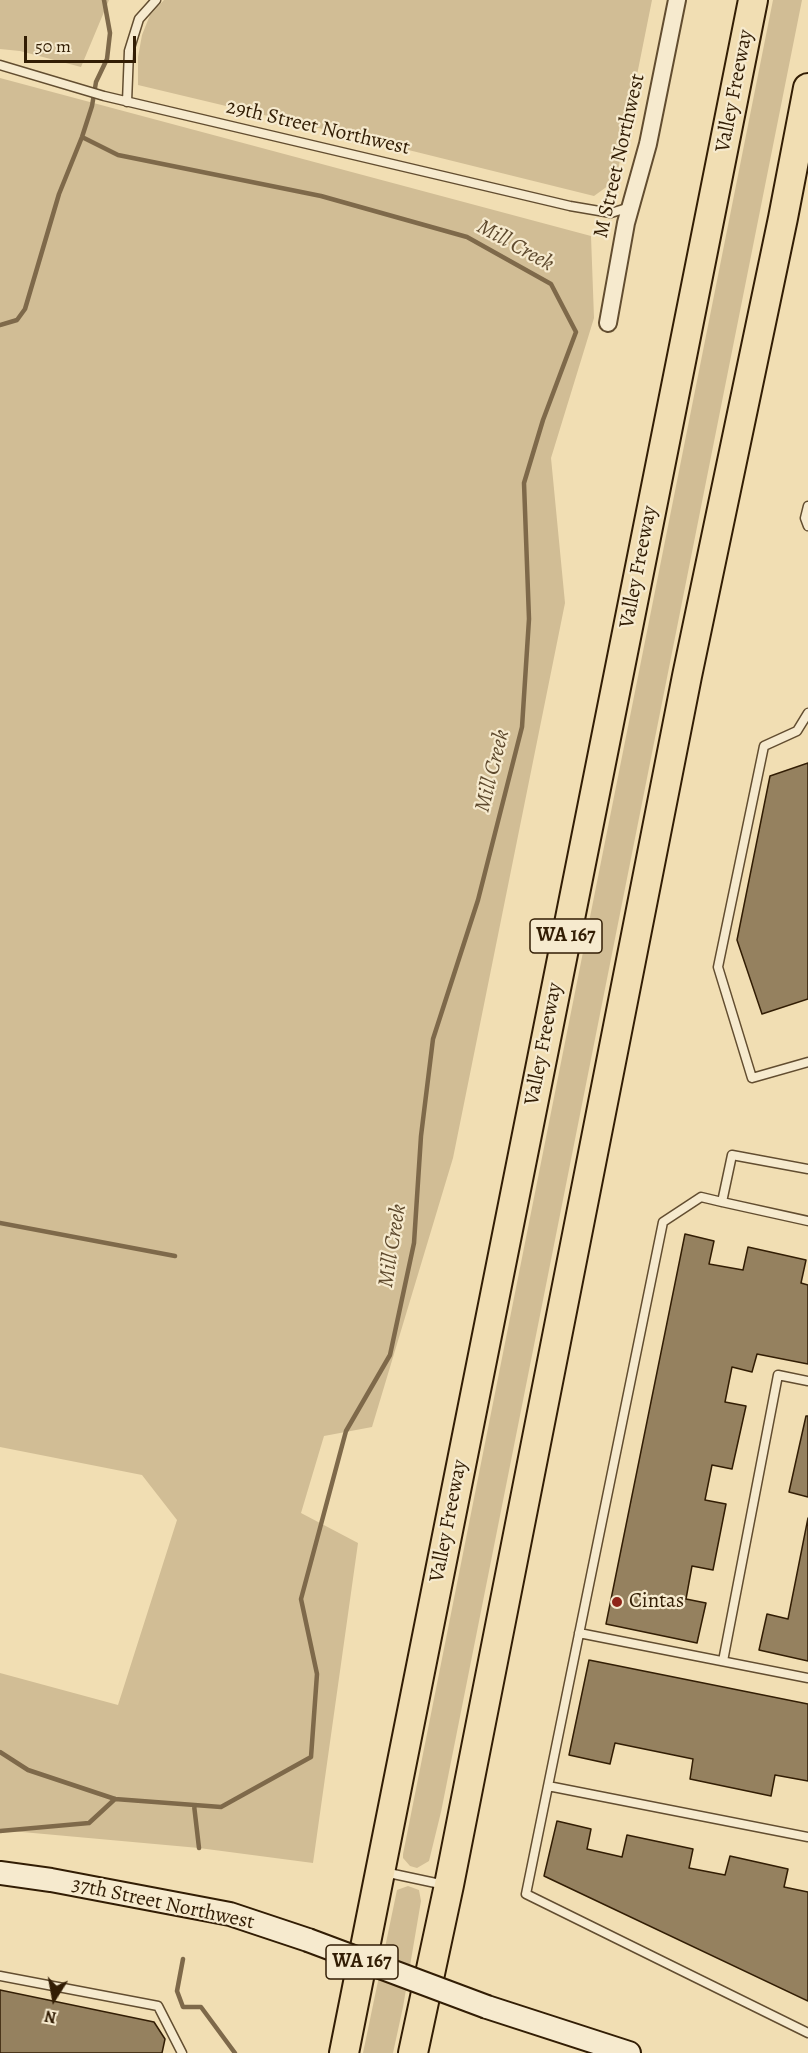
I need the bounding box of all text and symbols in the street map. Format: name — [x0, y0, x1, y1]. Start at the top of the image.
scale bar — [27, 24, 140, 62]
street label: Valley Freeway — [711, 28, 759, 154]
text: 50 m — [35, 34, 71, 58]
street label: M Street Northwest — [589, 71, 651, 241]
street label: 29th Street Northwest — [224, 95, 412, 161]
water label: Mill Creek — [472, 214, 558, 278]
street label: Valley Freeway — [615, 504, 663, 630]
water label: Mill Creek — [470, 727, 516, 815]
road number: WA 167 — [530, 919, 602, 953]
street label: Valley Freeway — [520, 981, 568, 1107]
water label: Mill Creek — [373, 1202, 413, 1290]
street label: Valley Freeway — [425, 1458, 473, 1584]
place label: Cintas — [629, 1589, 684, 1615]
marker: Cintas — [610, 1595, 624, 1609]
street label: 37th Street Northwest — [69, 1872, 257, 1936]
road number: WA 167 — [326, 1945, 398, 1979]
north arrow — [24, 1969, 84, 2029]
text: N — [43, 2005, 58, 2029]

